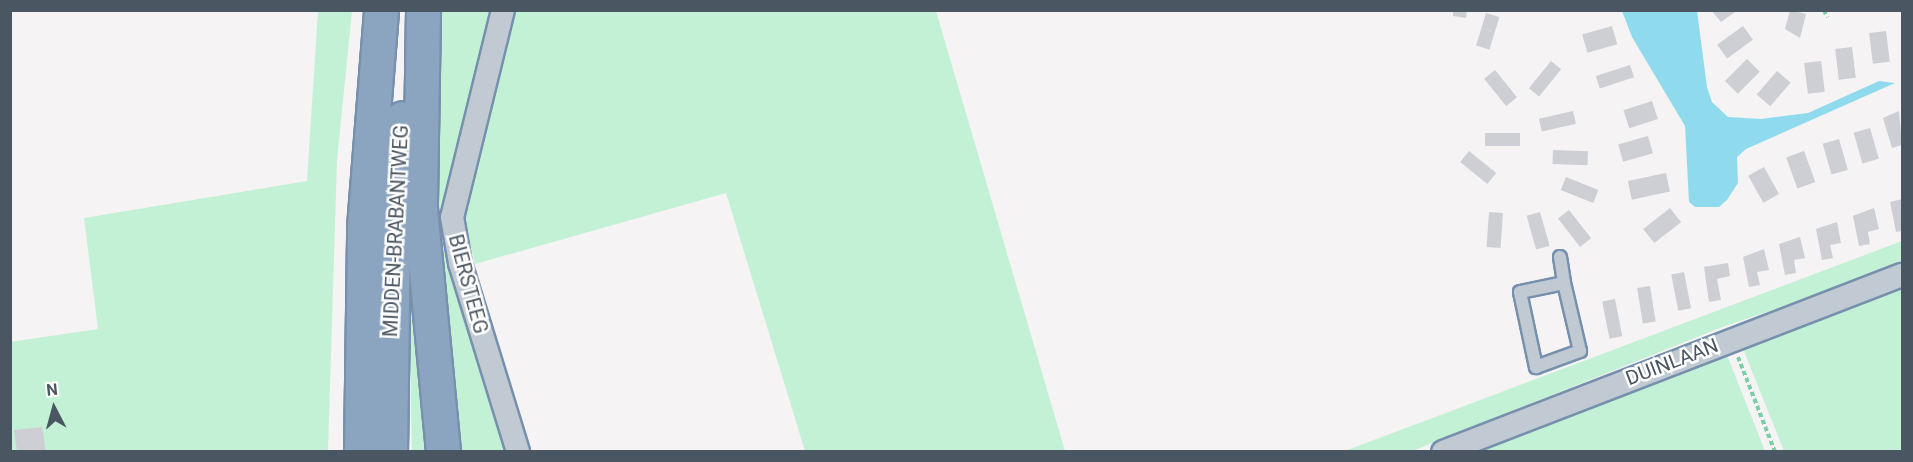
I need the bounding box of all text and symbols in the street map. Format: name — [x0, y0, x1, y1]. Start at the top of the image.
street label: MIDDEN-BRABANTWEG — [378, 124, 414, 338]
street label: BIERSTEEG — [443, 232, 493, 336]
street label: DUINLAAN — [1622, 333, 1722, 391]
north arrow — [24, 378, 84, 438]
text: N — [45, 380, 59, 400]

